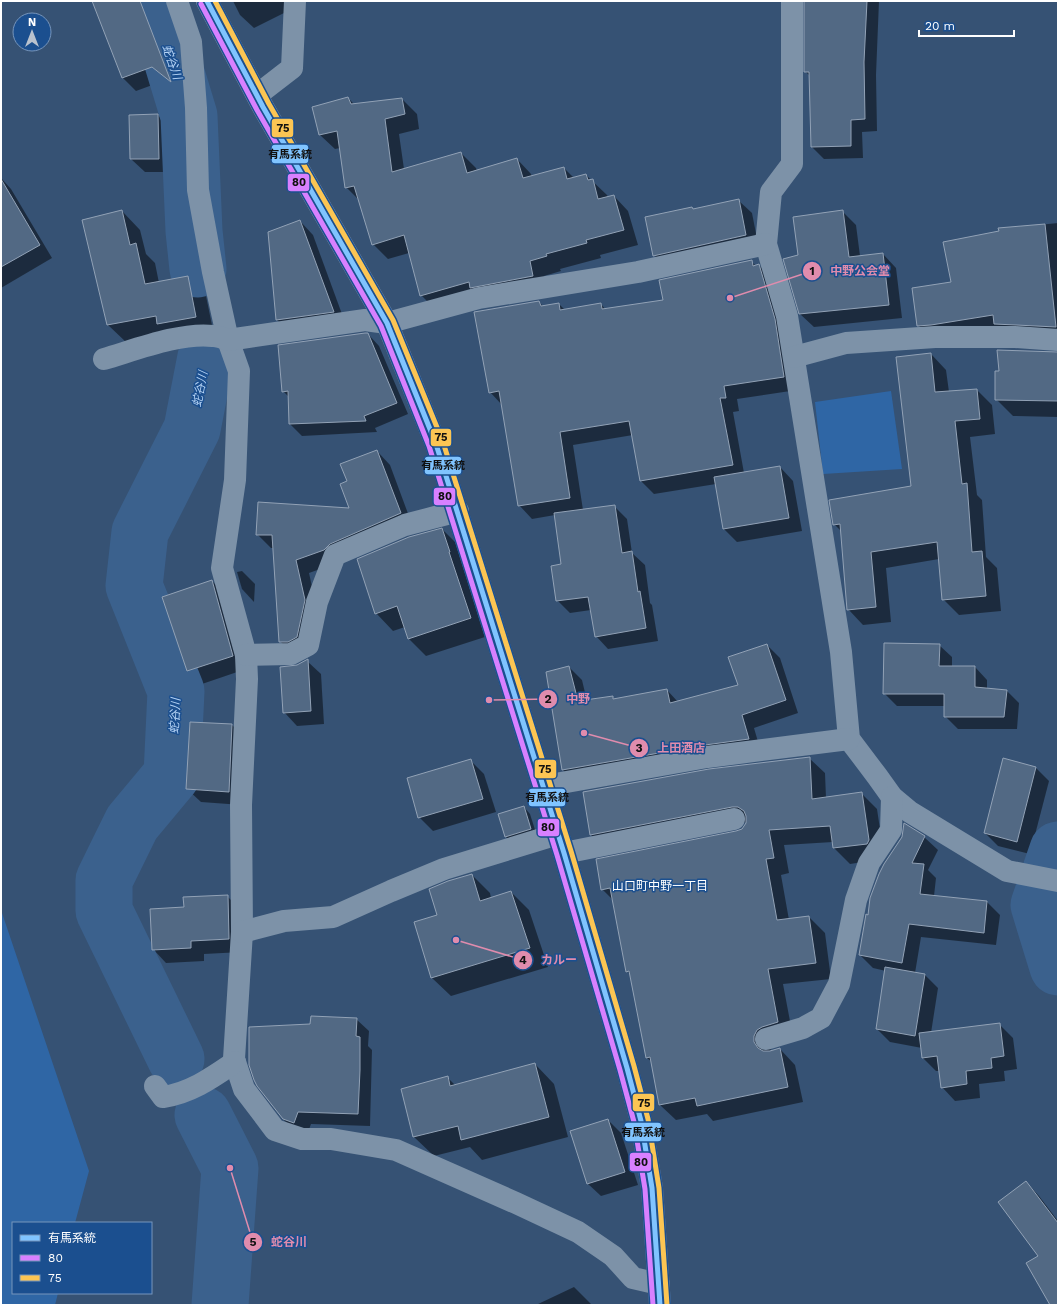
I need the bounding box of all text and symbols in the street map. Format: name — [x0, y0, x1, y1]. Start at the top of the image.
north arrow — [12, 12, 52, 52]
scale bar — [919, 12, 1014, 38]
text: N — [28, 16, 36, 29]
text: 20 m — [925, 19, 955, 33]
water label: 蛇谷川 — [160, 43, 185, 83]
line badge: 75 — [271, 118, 294, 138]
text: 75 — [277, 122, 289, 135]
line badge: 有馬系統 — [271, 144, 309, 164]
text: 有馬系統 — [268, 148, 312, 161]
line badge: 80 — [287, 173, 310, 192]
text: 80 — [292, 176, 306, 189]
callout: 中野公会堂 — [802, 259, 898, 283]
text: 1 — [809, 264, 815, 278]
text: 中野公会堂 — [830, 264, 890, 278]
water label: 蛇谷川 — [190, 368, 211, 408]
line badge: 75 — [430, 428, 452, 447]
text: 75 — [435, 431, 447, 444]
line badge: 有馬系統 — [424, 456, 462, 475]
text: 有馬系統 — [421, 459, 465, 472]
line badge: 80 — [433, 487, 456, 506]
text: 80 — [438, 490, 452, 503]
callout: 中野 — [538, 687, 598, 711]
text: 2 — [544, 692, 552, 706]
text: 中野 — [566, 692, 590, 706]
water label: 蛇谷川 — [167, 696, 183, 734]
callout: 上田酒店 — [629, 736, 713, 760]
text: 3 — [635, 741, 643, 755]
text: 上田酒店 — [657, 741, 705, 755]
line badge: 75 — [534, 759, 557, 779]
text: 75 — [539, 763, 551, 776]
line badge: 有馬系統 — [528, 788, 566, 807]
text: 有馬系統 — [525, 791, 569, 804]
line badge: 80 — [537, 818, 560, 837]
text: 80 — [541, 821, 555, 834]
district label: 山口町中野一丁目 — [612, 879, 708, 893]
callout: カルー — [513, 948, 585, 972]
text: 4 — [519, 953, 527, 967]
text: カルー — [541, 953, 577, 967]
line badge: 75 — [632, 1093, 655, 1112]
text: 75 — [638, 1097, 650, 1110]
line badge: 有馬系統 — [624, 1122, 662, 1142]
text: 有馬系統 — [621, 1126, 665, 1139]
line badge: 80 — [629, 1152, 652, 1172]
text: 80 — [634, 1156, 648, 1169]
legend — [12, 1222, 152, 1294]
callout: 蛇谷川 — [243, 1230, 315, 1254]
text: 有馬系統 — [48, 1231, 96, 1245]
text: 5 — [250, 1235, 257, 1249]
text: 蛇谷川 — [271, 1235, 307, 1249]
text: 80 — [48, 1251, 63, 1265]
text: 75 — [48, 1271, 62, 1285]

